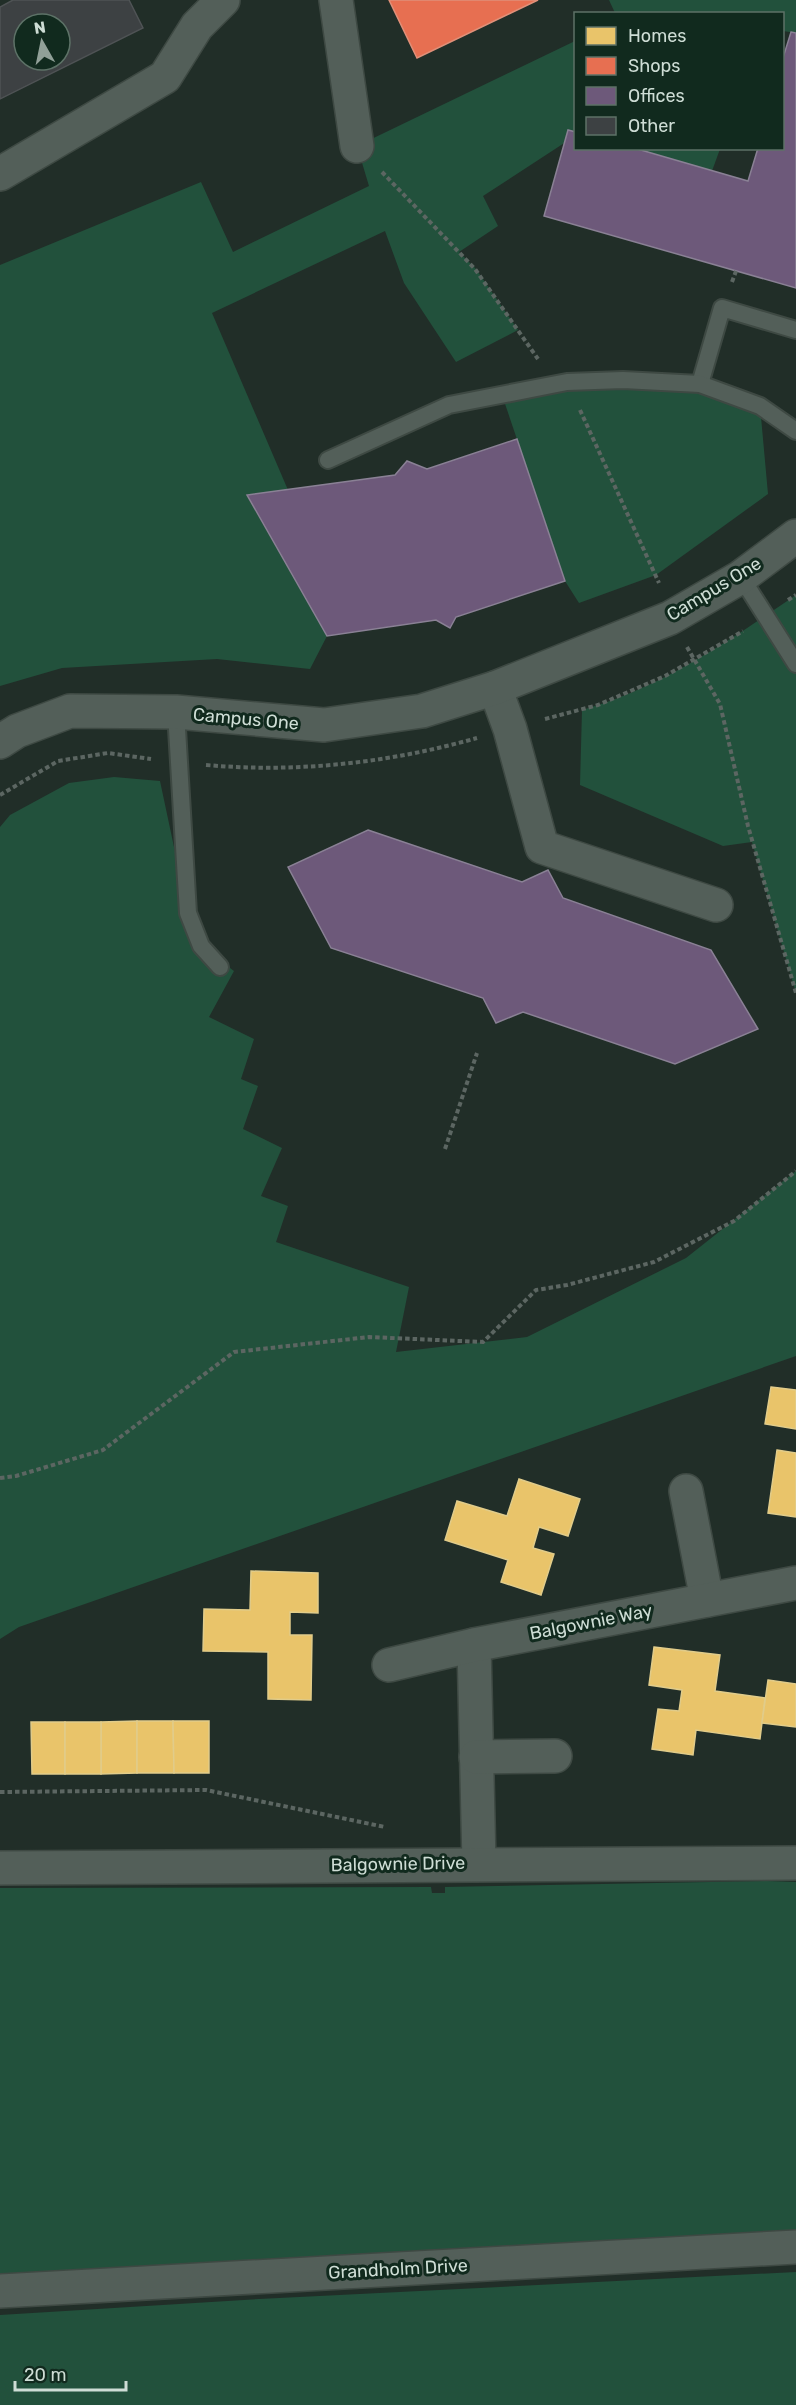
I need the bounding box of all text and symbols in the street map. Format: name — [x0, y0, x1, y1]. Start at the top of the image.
north arrow — [12, 12, 72, 72]
legend — [574, 12, 784, 150]
text: N — [33, 17, 47, 38]
text: Homes — [628, 25, 686, 47]
text: Shops — [628, 55, 680, 77]
text: Offices — [628, 85, 685, 107]
text: Other — [628, 115, 675, 137]
street label: Campus One — [663, 552, 765, 626]
street label: Campus One — [192, 703, 300, 735]
street label: Balgownie Way — [528, 1599, 654, 1645]
street label: Balgownie Drive — [330, 1852, 466, 1876]
street label: Grandholm Drive — [328, 2254, 468, 2284]
scale bar — [15, 2354, 126, 2392]
text: 20 m — [24, 2364, 66, 2386]

